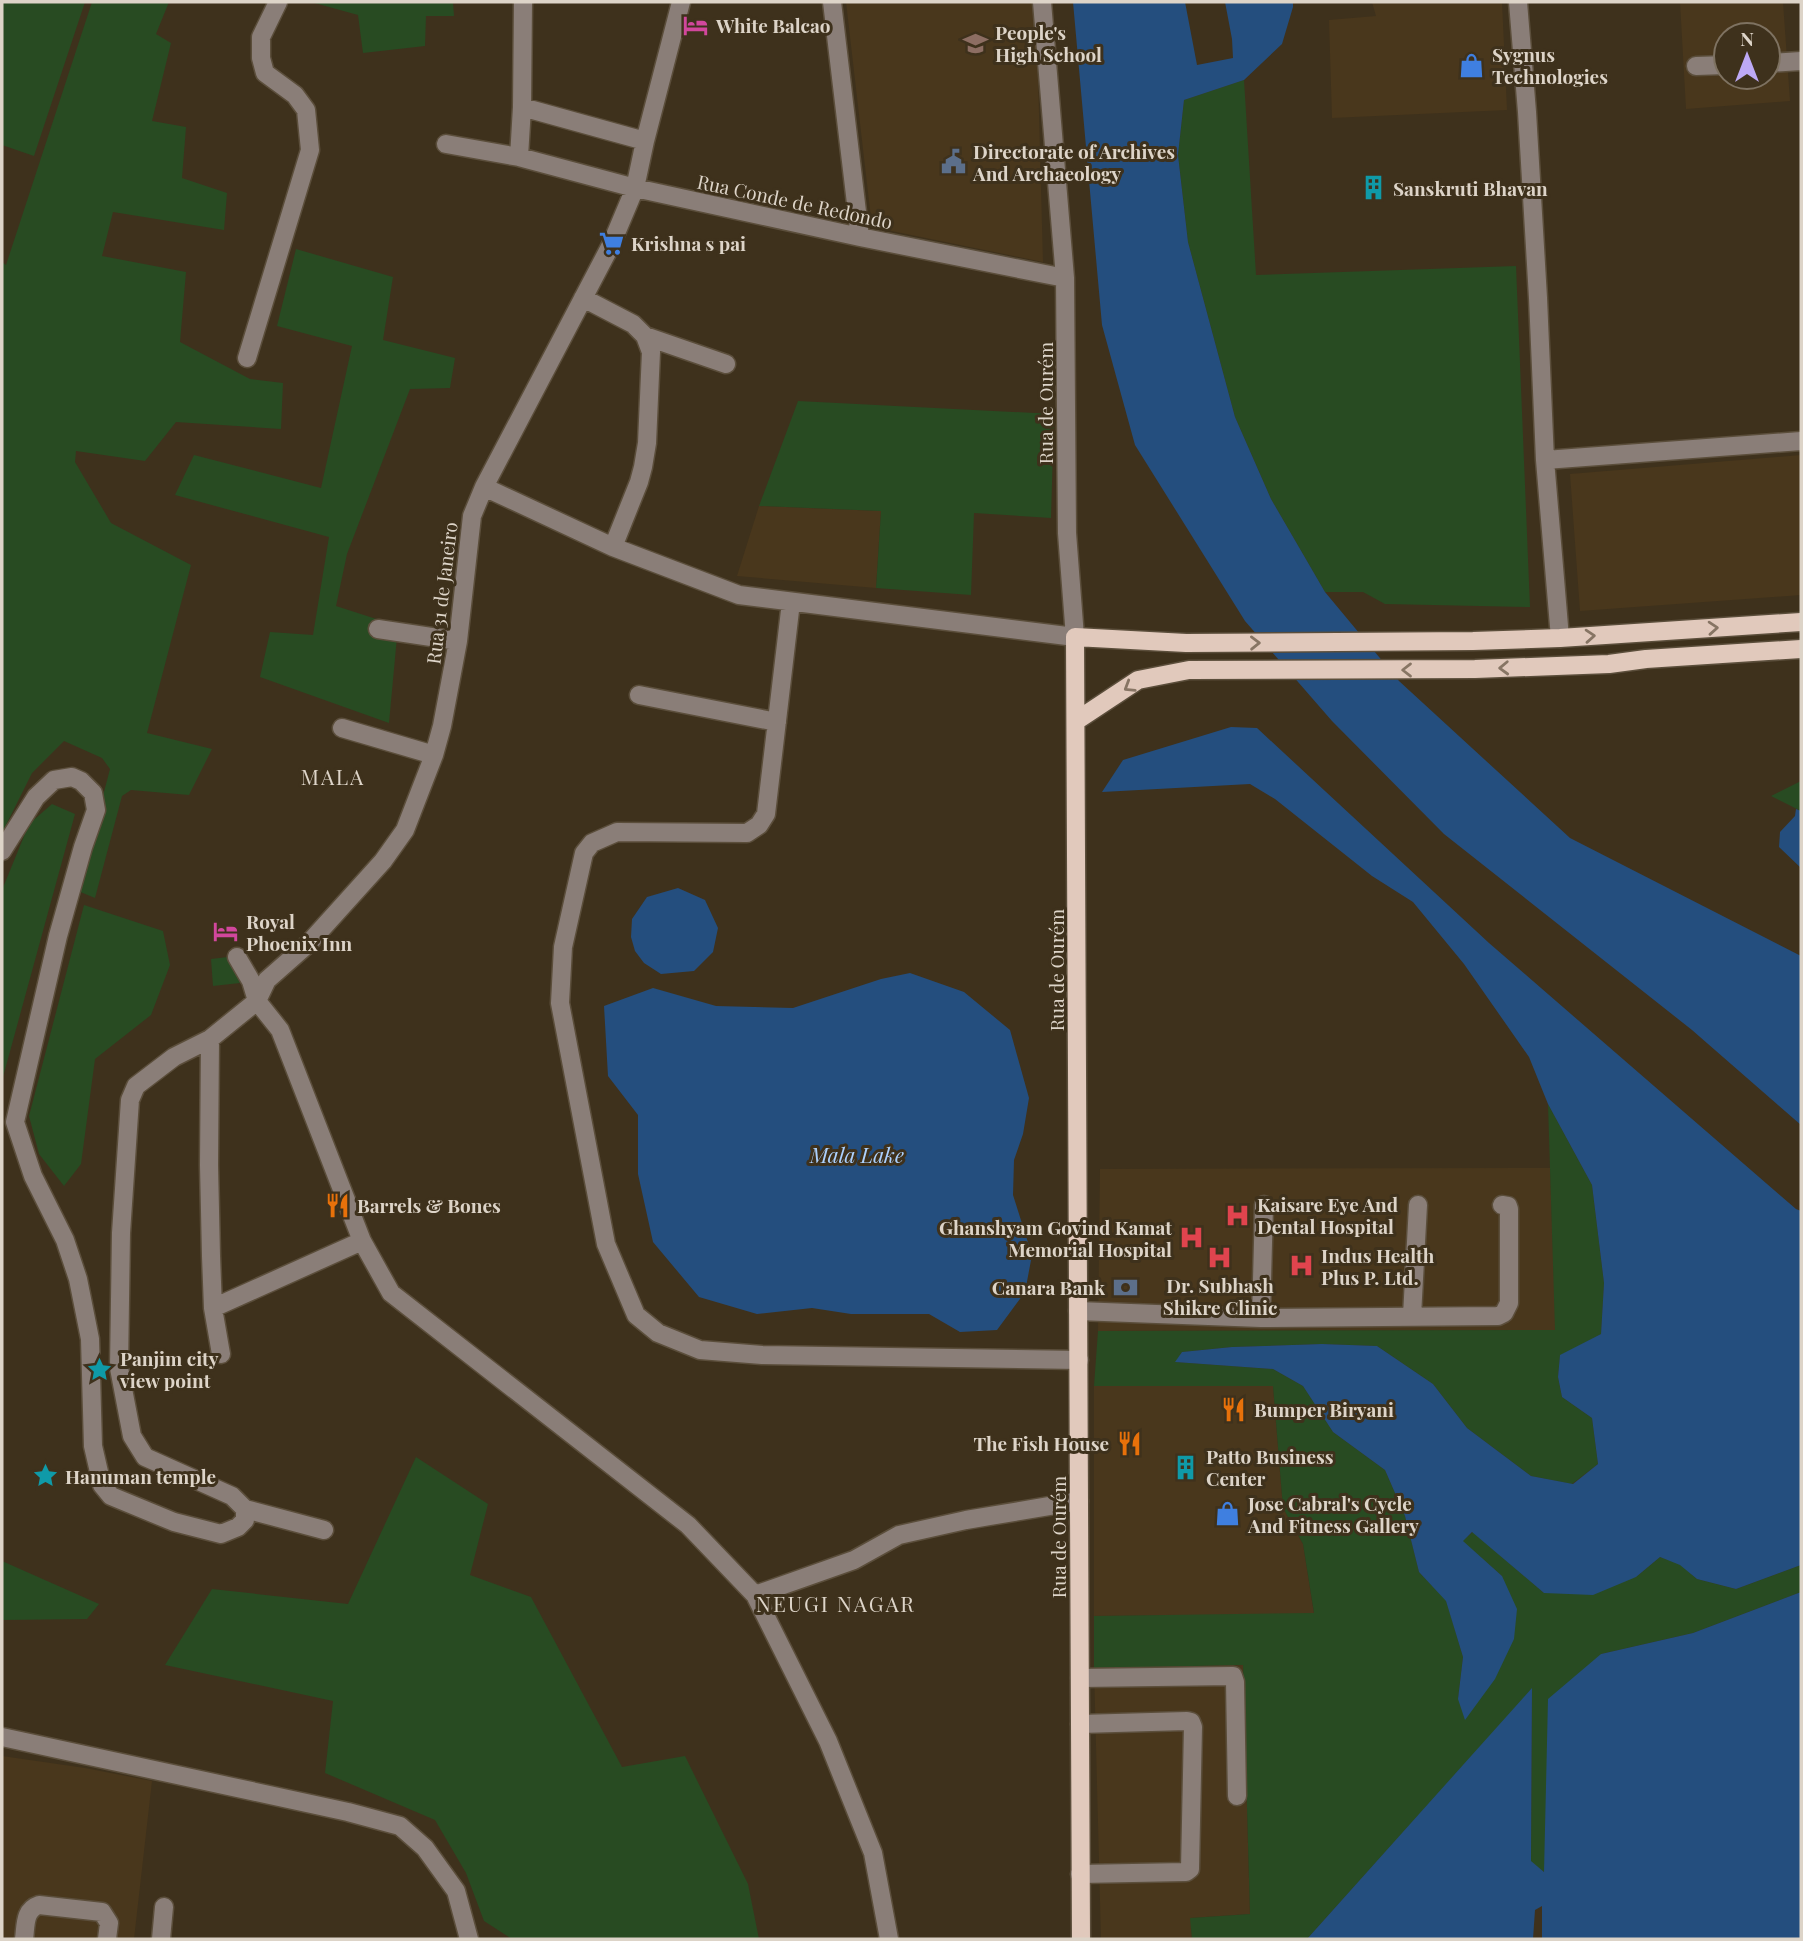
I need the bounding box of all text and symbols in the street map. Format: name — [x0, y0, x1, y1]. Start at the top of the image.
hotel icon: White Balcao — [682, 11, 710, 39]
place label: White Balcao — [715, 12, 831, 38]
place label: People's High School — [995, 19, 1102, 67]
north arrow — [1712, 21, 1782, 91]
text: N — [1740, 25, 1754, 51]
school or university icon: People's High School — [961, 29, 989, 57]
place label: Sygnus Technologies — [1492, 41, 1608, 89]
shop icon: Sygnus Technologies — [1458, 51, 1486, 79]
place label: Directorate of Archives And Archaeology — [972, 138, 1175, 186]
public building icon: Directorate of Archives And Archaeology — [939, 148, 967, 176]
street label: Rua Conde de Redondo — [695, 168, 895, 234]
building icon: Sanskruti Bhavan — [1359, 174, 1387, 202]
place label: Sanskruti Bhavan — [1393, 175, 1548, 201]
supermarket icon: Krishna s pai — [597, 229, 625, 257]
place label: Krishna s pai — [631, 230, 746, 256]
street label: Rua de Ourém — [1032, 342, 1058, 464]
street label: Rua 31 de Janeiro — [419, 520, 463, 666]
one-way arrow — [1708, 621, 1719, 636]
one-way arrow — [1584, 629, 1595, 644]
one-way arrow — [1250, 635, 1260, 651]
one-way arrow — [1499, 661, 1510, 676]
one-way arrow — [1401, 662, 1412, 677]
one-way arrow — [1123, 678, 1136, 691]
district label: MALA — [301, 762, 365, 790]
place label: Royal Phoenix Inn — [246, 908, 353, 956]
street label: Rua de Ourém — [1043, 909, 1069, 1031]
hotel icon: Royal Phoenix Inn — [212, 918, 240, 946]
water label: Mala Lake — [809, 1140, 904, 1168]
restaurant icon: Barrels & Bones — [323, 1191, 351, 1219]
place label: Kaisare Eye And Dental Hospital — [1257, 1191, 1399, 1239]
place label: Barrels & Bones — [357, 1192, 501, 1218]
hospital icon: Kaisare Eye And Dental Hospital — [1223, 1201, 1251, 1229]
place label: Ghanshyam Govind Kamat Memorial Hospital — [939, 1214, 1172, 1262]
hospital icon: Ghanshyam Govind Kamat Memorial Hospital — [1178, 1224, 1206, 1252]
place label: Indus Health Plus P. Ltd. — [1321, 1242, 1435, 1290]
hospital icon: Dr. Subhash Shikre Clinic — [1206, 1243, 1234, 1271]
hospital icon: Indus Health Plus P. Ltd. — [1287, 1252, 1315, 1280]
place label: Dr. Subhash Shikre Clinic — [1163, 1272, 1277, 1320]
bank icon: Canara Bank — [1111, 1273, 1139, 1301]
place label: Canara Bank — [992, 1274, 1106, 1300]
place label: Panjim city view point — [119, 1345, 219, 1393]
place icon: Panjim city view point — [86, 1355, 114, 1383]
restaurant icon: Bumper Biryani — [1220, 1395, 1248, 1423]
place label: Bumper Biryani — [1254, 1396, 1394, 1422]
restaurant icon: The Fish House — [1115, 1429, 1143, 1457]
place label: The Fish House — [973, 1430, 1109, 1456]
place label: Patto Business Center — [1206, 1443, 1334, 1491]
building icon: Patto Business Center — [1172, 1453, 1200, 1481]
place icon: Hanuman temple — [31, 1462, 59, 1490]
place label: Hanuman temple — [65, 1463, 216, 1489]
street label: Rua de Ourém — [1045, 1476, 1071, 1598]
place label: Jose Cabral's Cycle And Fitness Gallery — [1247, 1490, 1419, 1538]
shop icon: Jose Cabral's Cycle And Fitness Gallery — [1214, 1500, 1242, 1528]
district label: NEUGI NAGAR — [756, 1589, 916, 1617]

